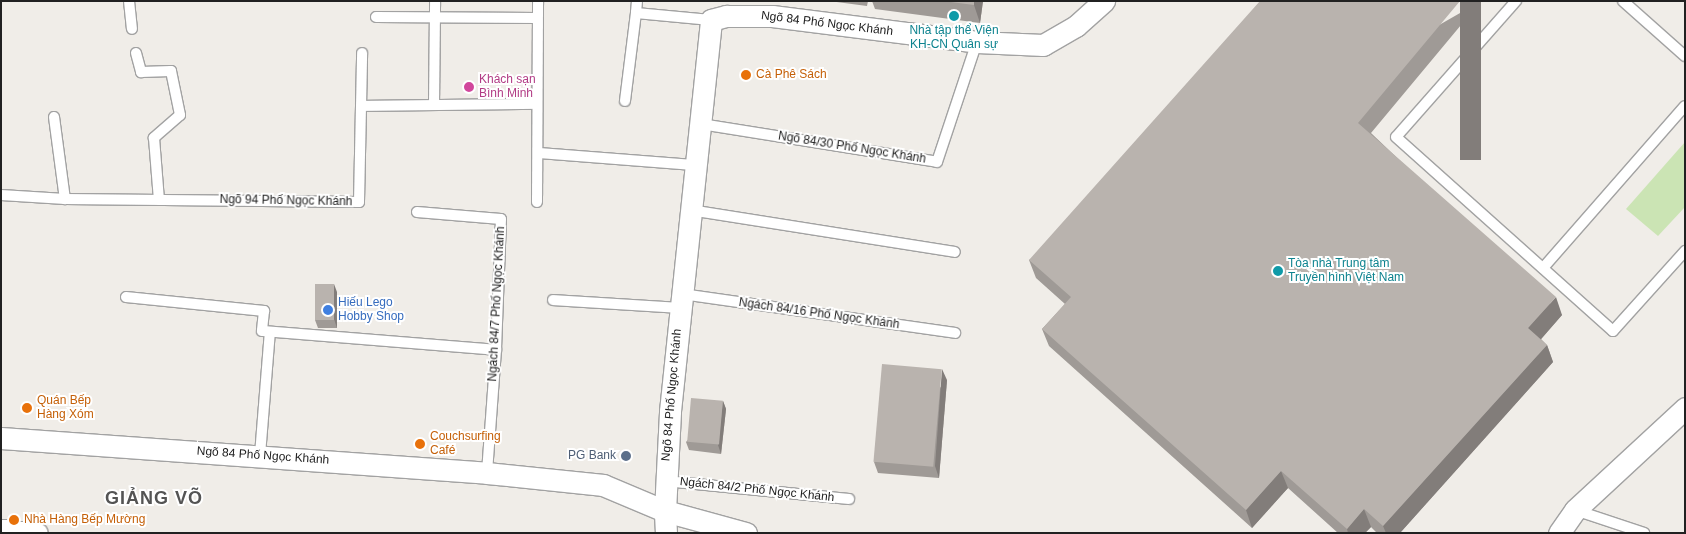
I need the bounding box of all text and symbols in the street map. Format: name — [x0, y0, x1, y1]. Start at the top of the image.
street label: Ngõ 84 Phố Ngọc Khánh — [760, 9, 894, 39]
marker: Nhà tập thể Viện KH-CN Quân sự — [948, 10, 960, 22]
place label: Nhà tập thể Viện KH-CN Quân sự — [909, 24, 999, 52]
place label: Cà Phê Sách — [756, 68, 827, 82]
marker: Cà Phê Sách — [740, 69, 752, 81]
place label: Khách sạn Bình Minh — [479, 73, 536, 101]
marker: Khách sạn Bình Minh — [463, 81, 475, 93]
street label: Ngõ 84/30 Phố Ngọc Khánh — [777, 129, 927, 167]
street label: Ngõ 94 Phố Ngọc Khánh — [220, 193, 352, 209]
street label: Ngách 84/7 Phố Ngọc Khánh — [486, 226, 508, 382]
place label: Tòa nhà Trung tâm Truyền hình Việt Nam — [1288, 257, 1404, 285]
marker: Tòa nhà Trung tâm Truyền hình Việt Nam — [1272, 265, 1284, 277]
place label: Hiếu Lego Hobby Shop — [338, 296, 404, 324]
street label: Ngách 84/16 Phố Ngọc Khánh — [738, 296, 900, 332]
marker: Hiếu Lego Hobby Shop — [322, 304, 334, 316]
street label: Ngõ 84 Phố Ngọc Khánh — [659, 328, 685, 462]
place label: Quán Bếp Hàng Xóm — [37, 394, 94, 422]
marker: Quán Bếp Hàng Xóm — [21, 402, 33, 414]
place label: Couchsurfing Café — [430, 430, 501, 458]
marker: Couchsurfing Café — [414, 438, 426, 450]
street label: Ngõ 84 Phố Ngọc Khánh — [196, 444, 330, 468]
place label: PG Bank — [568, 449, 616, 463]
marker: PG Bank — [620, 450, 632, 462]
street label: Ngách 84/2 Phố Ngọc Khánh — [679, 475, 835, 505]
district label: GIẢNG VÕ — [104, 487, 204, 509]
place label: Nhà Hàng Bếp Mường — [24, 513, 145, 527]
marker: Nhà Hàng Bếp Mường — [8, 514, 20, 526]

